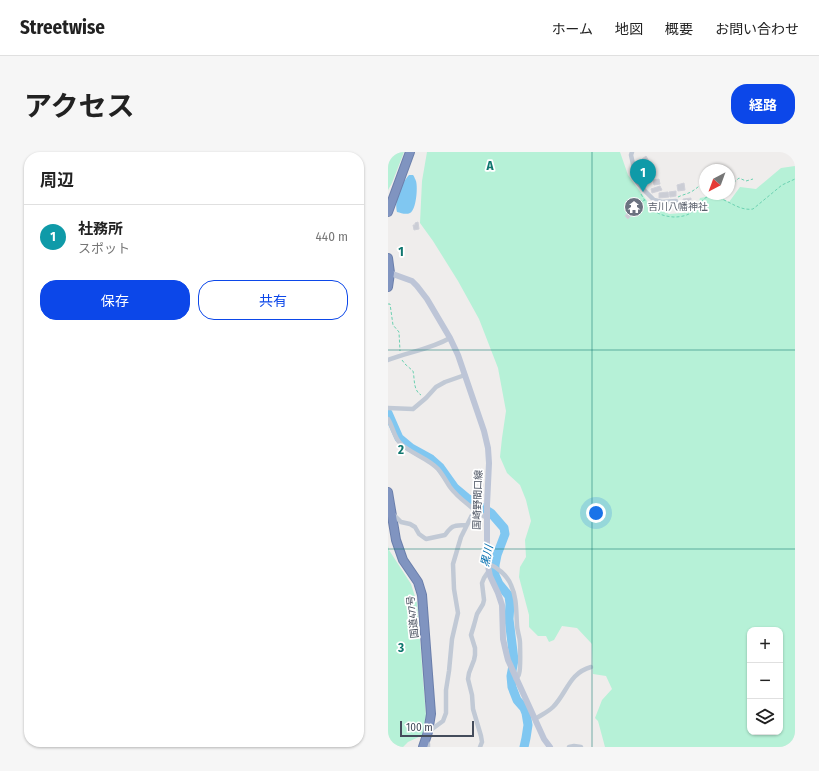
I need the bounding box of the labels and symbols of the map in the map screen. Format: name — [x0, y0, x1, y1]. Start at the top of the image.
text: A — [485, 158, 494, 173]
pin: 1 — [630, 159, 656, 192]
north arrow — [699, 164, 735, 200]
temple icon: 吉川八幡神社 — [623, 196, 645, 218]
place label: 吉川八幡神社 — [648, 201, 708, 213]
text: 1 — [398, 244, 404, 259]
text: 2 — [397, 442, 404, 457]
street label: 国崎野間口線 — [471, 470, 485, 530]
your location — [586, 503, 606, 523]
water label: 黒川 — [478, 543, 496, 568]
street label: 国道477号 — [405, 595, 421, 639]
text: 3 — [397, 640, 404, 655]
scale bar — [400, 719, 474, 738]

